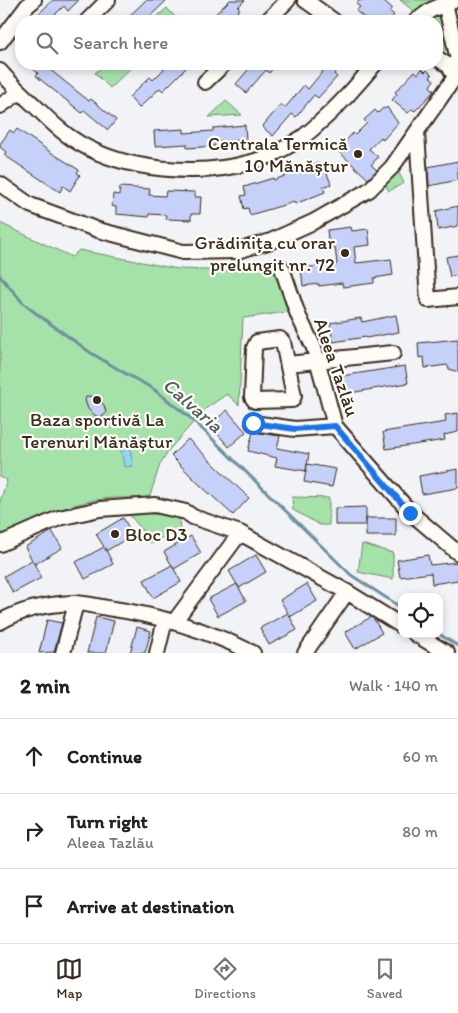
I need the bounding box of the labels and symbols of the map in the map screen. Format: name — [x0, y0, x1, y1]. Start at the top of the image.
place label: Centrala Termică 10 Mănăștur — [208, 132, 348, 177]
marker: Centrala Termică 10 Mănăștur — [352, 148, 364, 160]
place label: Grădinița cu orar prelungit nr. 72 — [195, 231, 335, 276]
marker: Grădinița cu orar prelungit nr. 72 — [339, 247, 351, 259]
street label: Aleea Tazlău — [309, 315, 364, 420]
water label: Calvaria — [158, 372, 228, 438]
marker: Baza sportivă La Terenuri Mănăștur — [91, 394, 103, 406]
place label: Baza sportivă La Terenuri Mănăștur — [22, 408, 173, 453]
route start — [242, 412, 265, 435]
route end — [399, 502, 422, 525]
place label: Bloc D3 — [125, 523, 188, 546]
marker: Bloc D3 — [109, 528, 121, 540]

